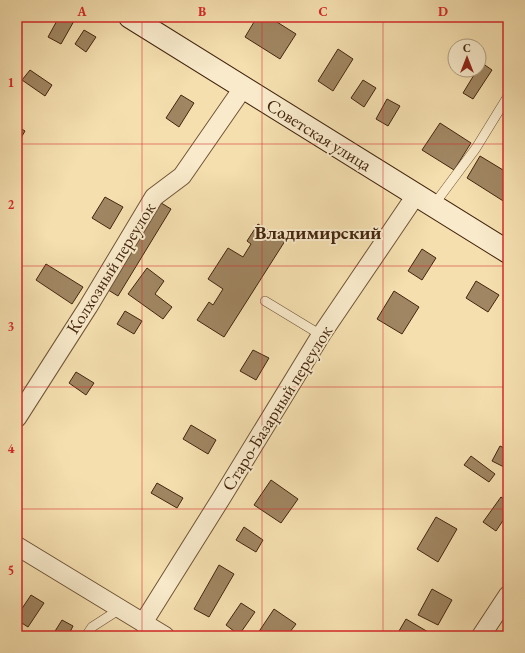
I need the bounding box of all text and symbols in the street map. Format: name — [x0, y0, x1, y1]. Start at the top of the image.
text: A — [76, 3, 87, 20]
text: B — [198, 3, 206, 20]
text: C — [318, 3, 328, 20]
text: D — [438, 3, 448, 20]
north arrow — [447, 38, 487, 78]
text: С — [463, 41, 471, 55]
text: 1 — [8, 74, 15, 91]
street label: Советская улица — [262, 93, 377, 177]
text: 2 — [8, 196, 15, 213]
street label: Колхозный переулок — [61, 197, 161, 338]
district label: Владимирский — [255, 220, 381, 245]
text: 3 — [8, 318, 15, 335]
street label: Старо-Базарный переулок — [216, 320, 337, 495]
text: 4 — [8, 440, 15, 457]
text: 5 — [8, 562, 14, 579]

